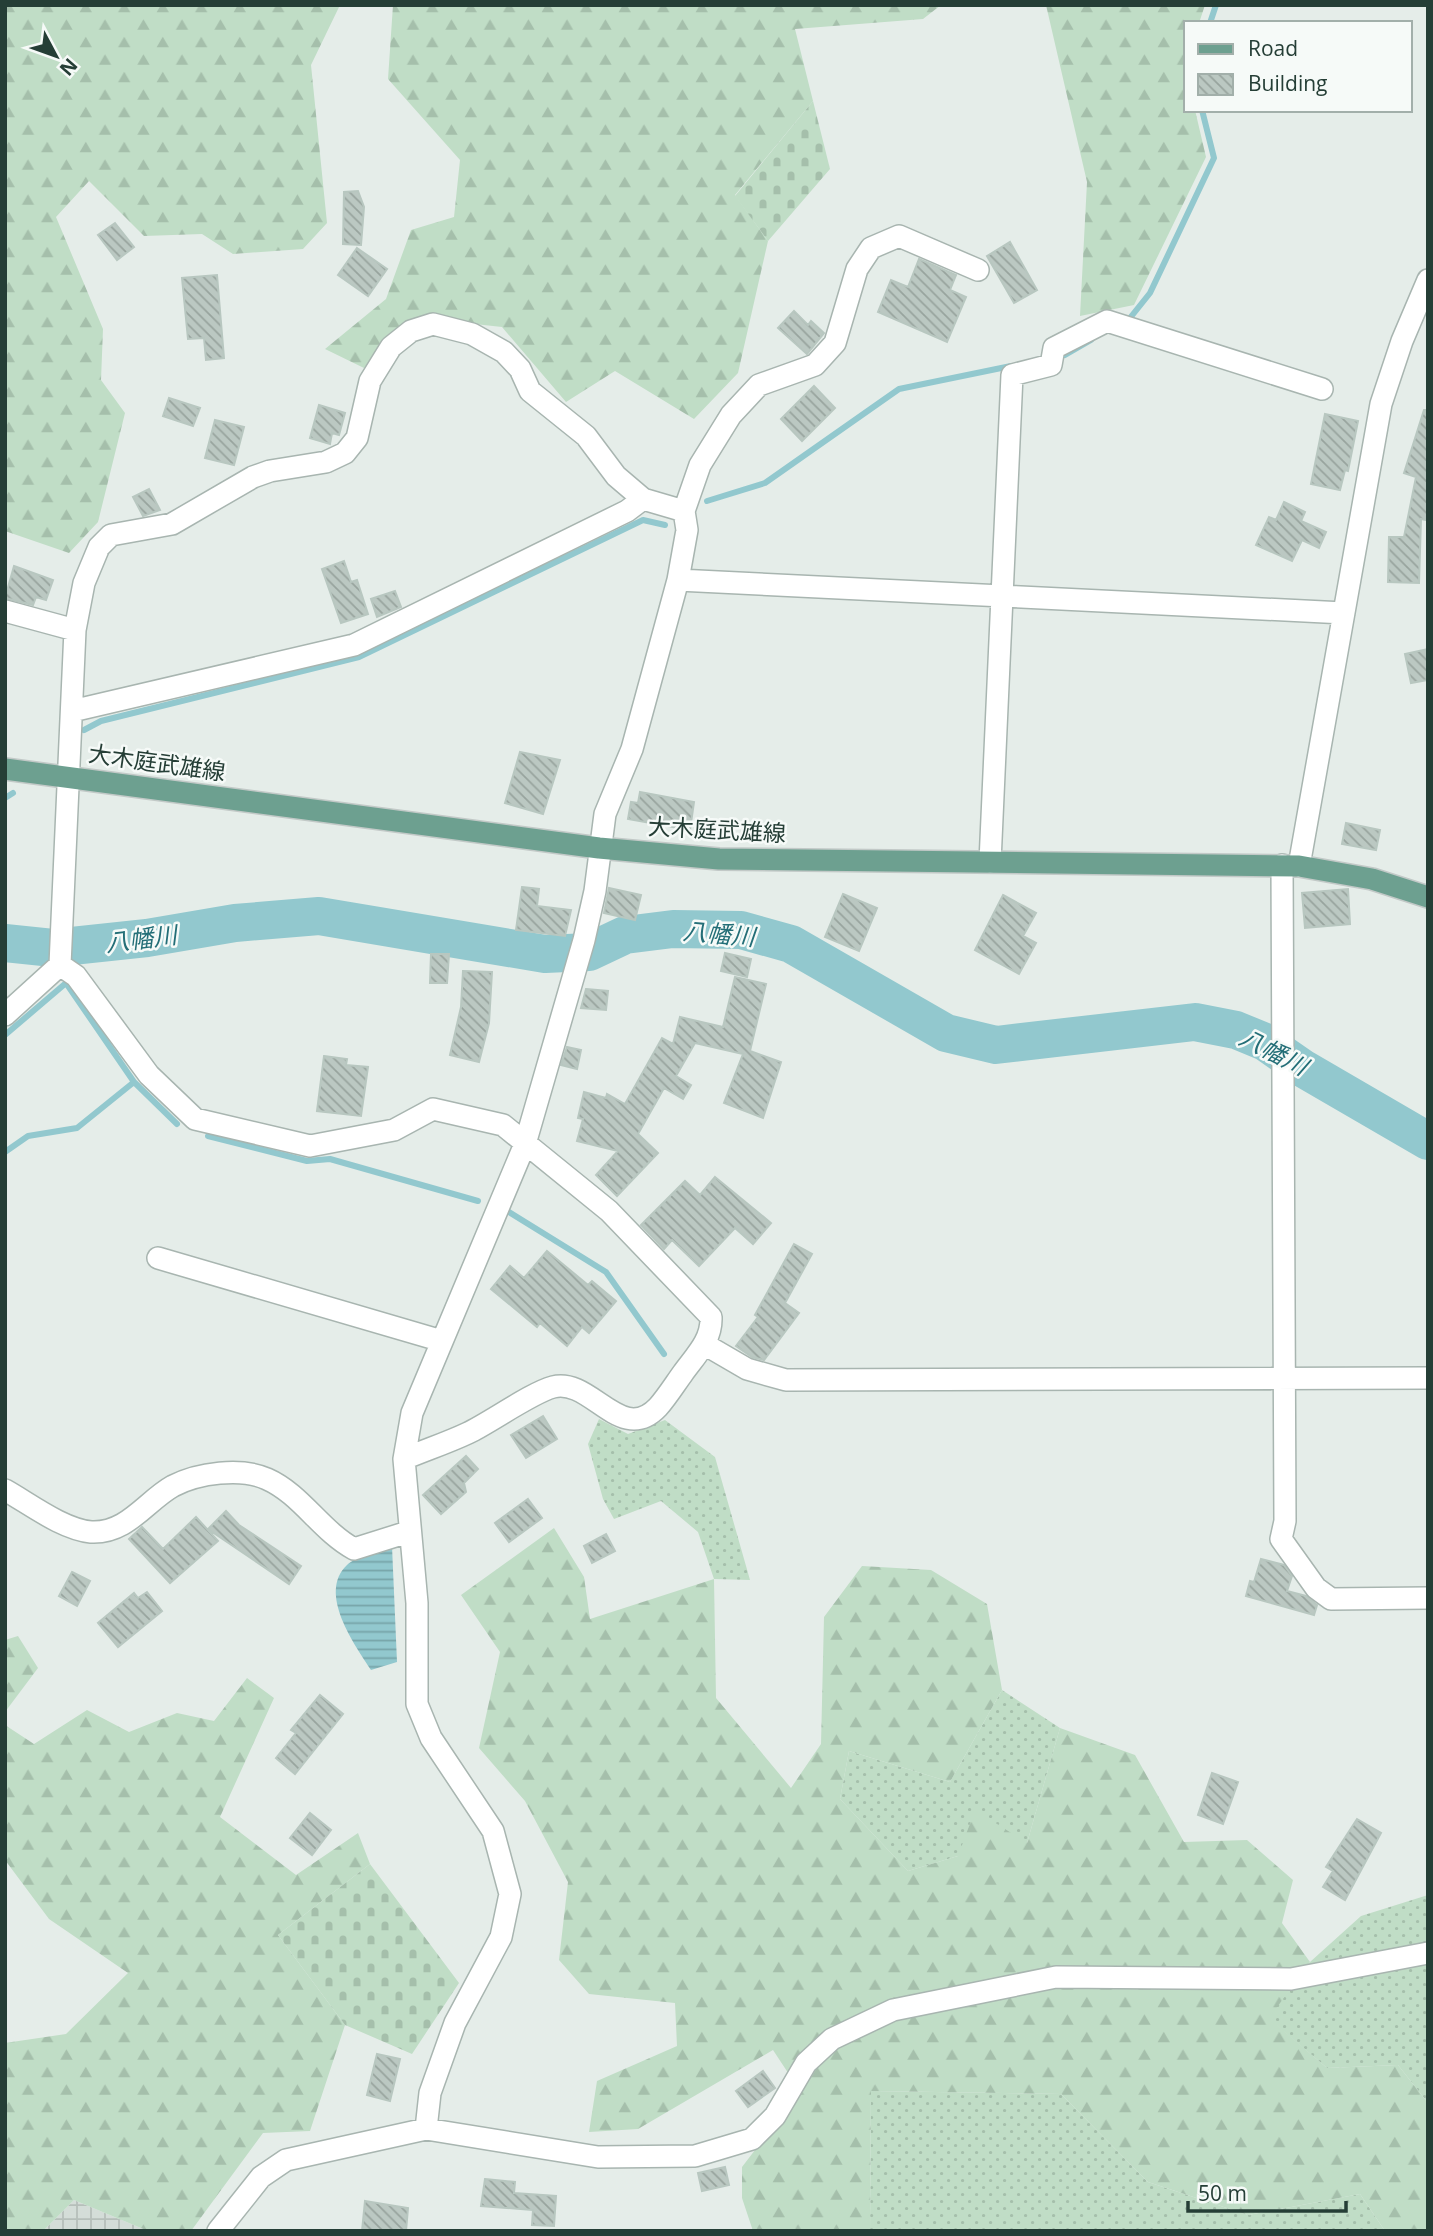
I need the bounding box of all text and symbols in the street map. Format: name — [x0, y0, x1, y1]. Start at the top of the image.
north arrow — [21, 21, 91, 91]
legend — [1184, 21, 1412, 112]
text: Road — [1248, 34, 1298, 62]
text: N — [54, 53, 84, 82]
text: Building — [1248, 69, 1327, 97]
street label: 大木庭武雄線 — [86, 737, 228, 787]
street label: 大木庭武雄線 — [647, 809, 787, 849]
water label: 八幡川 — [682, 913, 759, 953]
water label: 八幡川 — [103, 917, 182, 959]
water label: 八幡川 — [1234, 1020, 1316, 1083]
scale bar — [1188, 2170, 1346, 2214]
text: 50 m — [1198, 2179, 1247, 2207]

